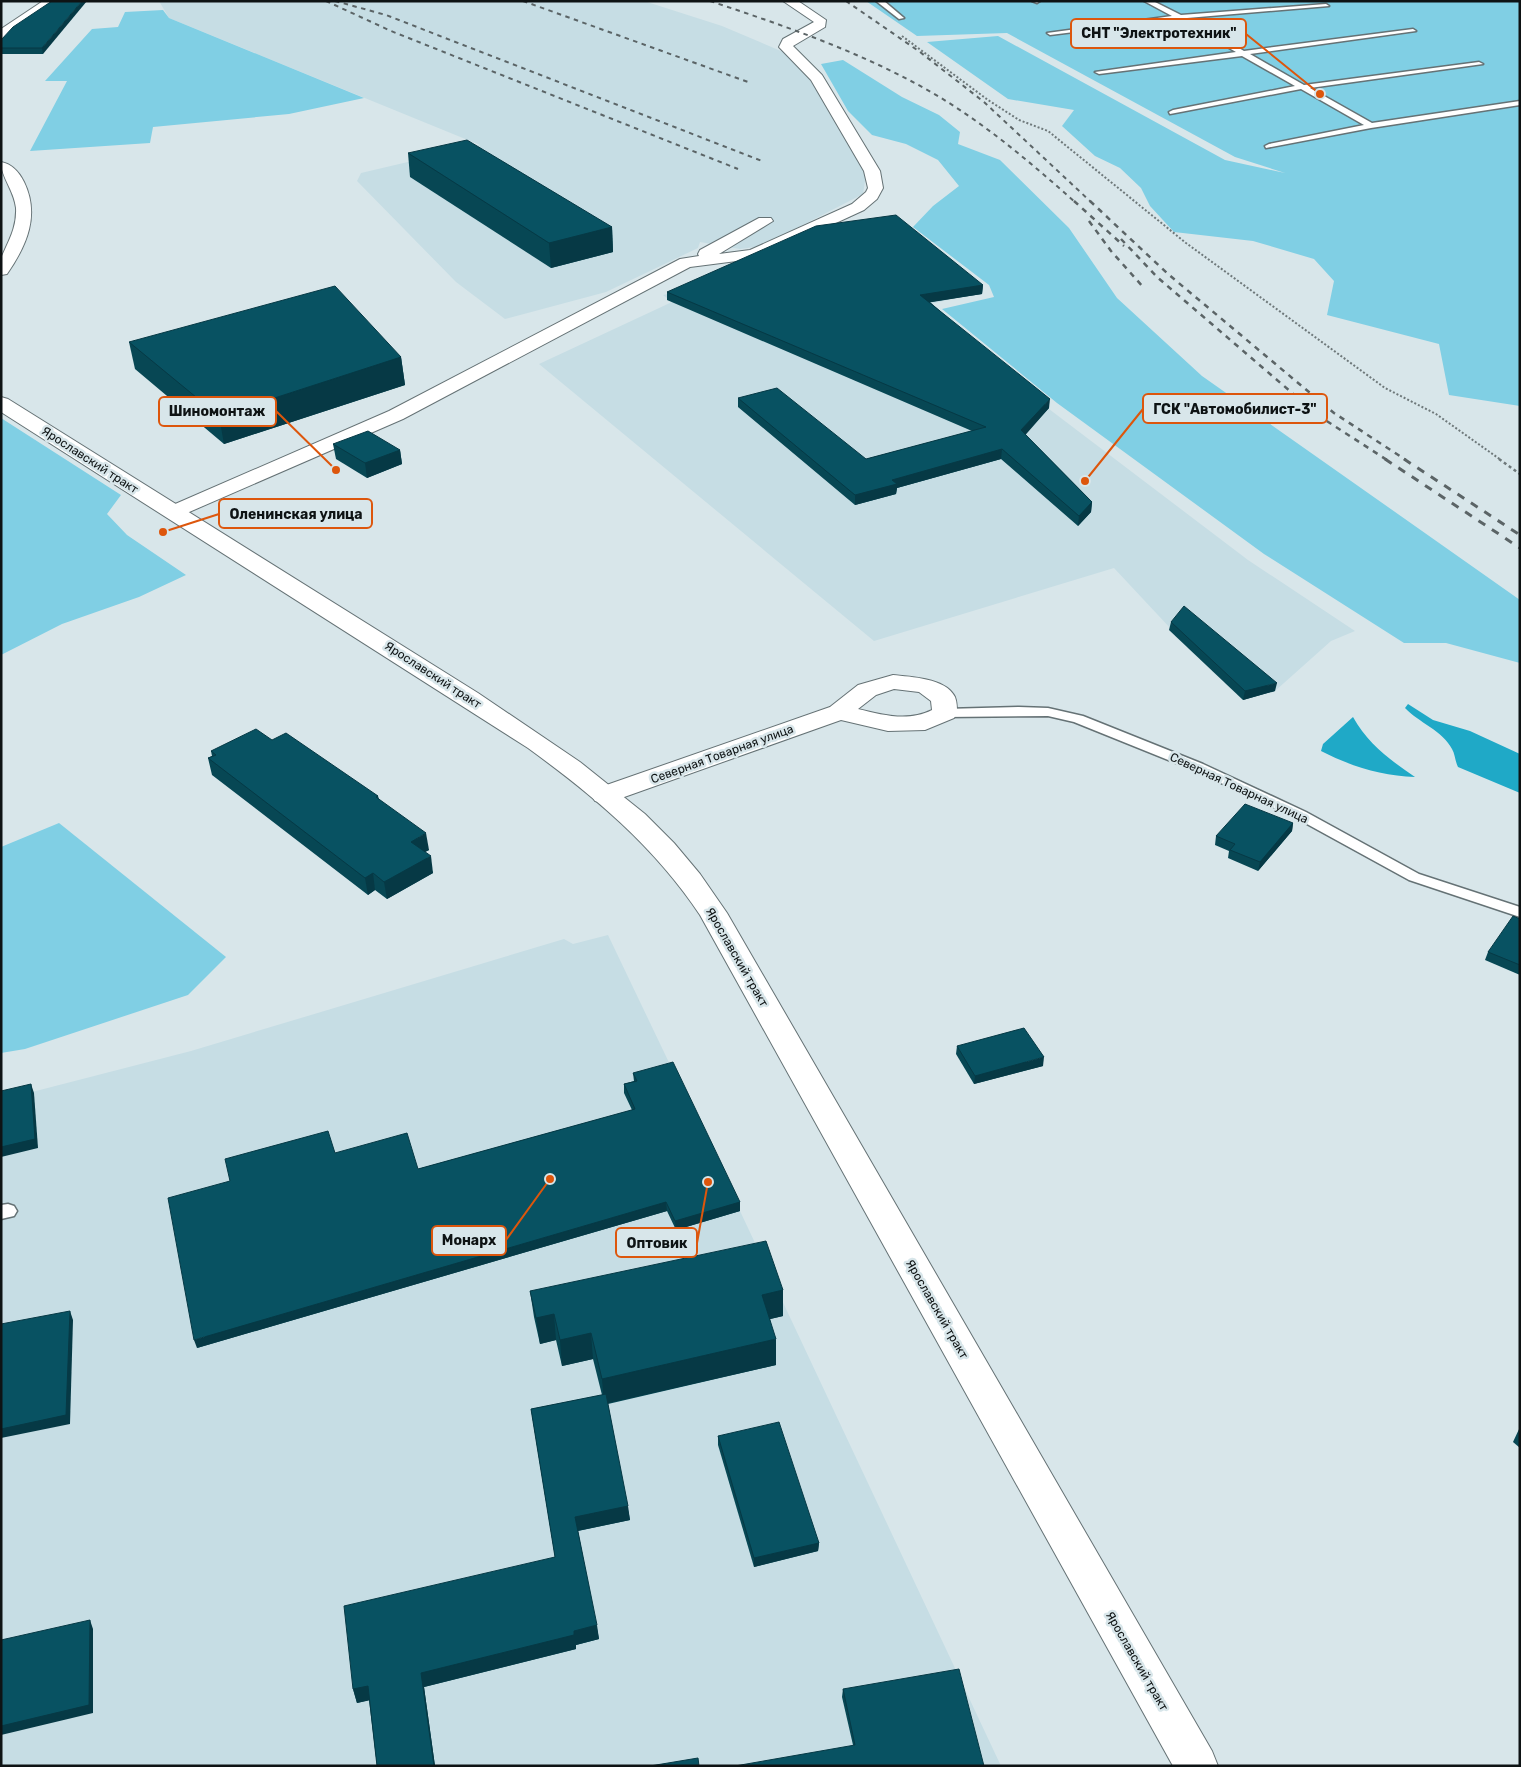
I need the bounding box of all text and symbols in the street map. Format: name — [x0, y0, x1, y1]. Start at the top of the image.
callout: СНТ "Электротехник" — [1071, 19, 1246, 48]
text: СНТ "Электротехник" — [1081, 25, 1237, 42]
callout: ГСК "Автомобилист-3" — [1143, 394, 1327, 423]
callout: Шиномонтаж — [159, 397, 276, 426]
text: ГСК "Автомобилист-3" — [1153, 401, 1317, 418]
text: Шиномонтаж — [169, 403, 265, 420]
street label: Ярославский тракт — [39, 424, 141, 496]
callout: Оленинская улица — [219, 499, 372, 528]
text: Оленинская улица — [229, 506, 363, 523]
street label: Ярославский тракт — [382, 639, 484, 711]
street label: Северная Товарная улица — [649, 722, 795, 786]
street label: Северная Товарная улица — [1168, 750, 1310, 826]
street label: Ярославский тракт — [703, 905, 771, 1009]
callout: Монарх — [432, 1226, 506, 1255]
callout: Оптовик — [616, 1228, 697, 1257]
text: Монарх — [442, 1232, 497, 1249]
text: Оптовик — [627, 1235, 688, 1252]
street label: Ярославский тракт — [903, 1257, 971, 1361]
street label: Ярославский тракт — [1103, 1609, 1171, 1713]

